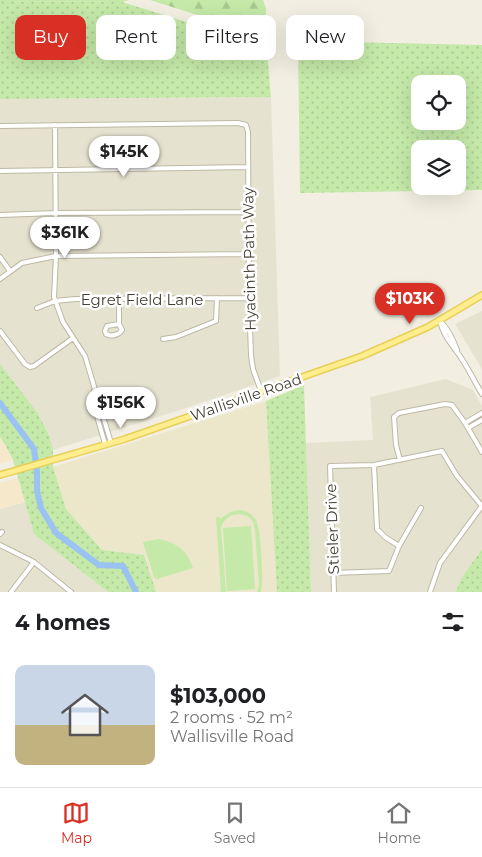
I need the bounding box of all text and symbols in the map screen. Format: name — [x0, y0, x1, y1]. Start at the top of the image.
chip: Buy — [15, 15, 86, 60]
chip: Rent — [96, 15, 176, 60]
chip: Filters — [186, 15, 276, 60]
chip: New — [286, 15, 364, 60]
map controls — [411, 75, 466, 195]
button: locate — [411, 75, 466, 130]
pin: $145K — [89, 136, 159, 178]
button: layers — [411, 140, 466, 195]
text: $145K — [100, 142, 148, 161]
street label: Hyacinth Path Way — [238, 186, 260, 331]
pin: $361K — [30, 216, 100, 259]
text: $361K — [41, 223, 89, 242]
pin: $103K — [375, 282, 445, 325]
text: $103K — [386, 289, 434, 308]
street label: Egret Field Lane — [81, 290, 203, 309]
street label: Wallisville Road — [188, 369, 304, 425]
pin: $156K — [86, 386, 156, 429]
text: $156K — [97, 393, 145, 412]
street label: Stieler Drive — [321, 483, 343, 575]
icon: filters — [439, 608, 467, 636]
text: 4 homes — [15, 610, 110, 635]
text: $103,000 — [170, 683, 266, 708]
icon: home — [55, 685, 115, 745]
text: 2 rooms · 52 m² — [170, 708, 293, 727]
text: Wallisville Road — [170, 727, 294, 746]
tab: Map — [61, 799, 92, 847]
tab: Saved — [214, 799, 256, 847]
tab: Home — [378, 799, 421, 847]

